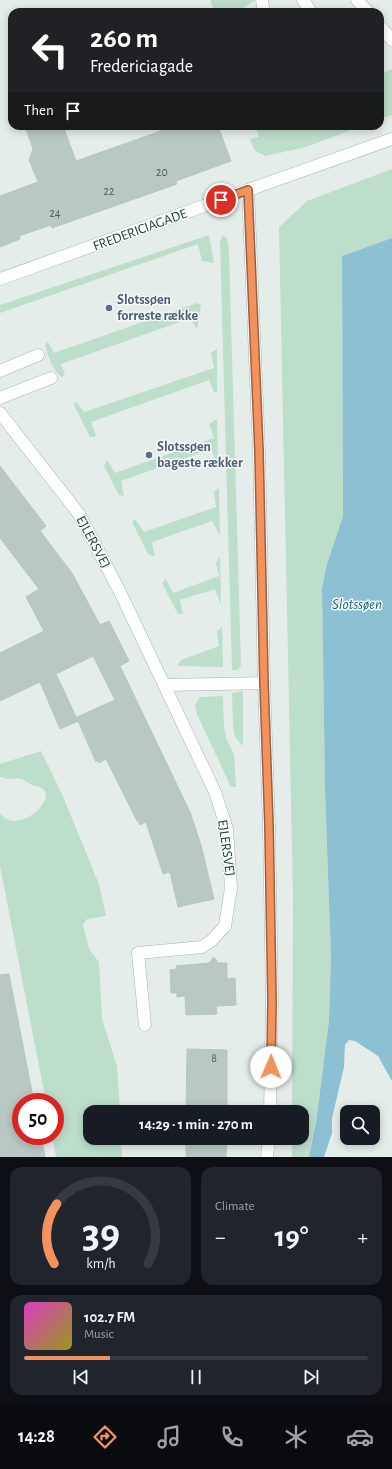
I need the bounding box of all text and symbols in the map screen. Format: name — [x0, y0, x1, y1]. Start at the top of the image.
icon: left — [24, 24, 76, 76]
text: 260 m — [90, 25, 158, 53]
text: Fredericiagade — [90, 58, 193, 76]
icon: arrive — [62, 100, 84, 122]
text: Then — [24, 103, 54, 118]
house number: 20 — [156, 166, 168, 178]
pin — [204, 183, 238, 217]
house number: 22 — [104, 185, 115, 197]
icon: arrive — [210, 189, 232, 211]
street label: FREDERICIAGADE — [91, 206, 189, 253]
house number: 24 — [49, 207, 61, 219]
place label: Slotssøen forreste række — [117, 293, 198, 323]
marker: Slotssøen forreste række — [104, 303, 114, 313]
place label: Slotssøen bageste rækker — [157, 440, 243, 470]
marker: Slotssøen bageste rækker — [144, 450, 154, 460]
street label: EJLERSVEJ — [73, 514, 113, 570]
water label: Slotssøen — [332, 597, 382, 612]
street label: EJLERSVEJ — [215, 819, 237, 877]
position arrow — [250, 1046, 292, 1088]
house number: 8 — [211, 1052, 217, 1064]
speed limit sign: 50 — [12, 1093, 64, 1145]
map controls — [340, 1105, 380, 1145]
button: search — [340, 1105, 380, 1145]
text: 14:29 · 1 min · 270 m — [139, 1117, 253, 1132]
text: Climate — [215, 1200, 254, 1213]
text: 39 — [81, 1214, 120, 1255]
text: 19° — [274, 1222, 309, 1252]
text: − — [215, 1226, 226, 1248]
text: + — [357, 1226, 368, 1248]
text: km/h — [86, 1257, 115, 1271]
text: 102.7 FM — [84, 1310, 135, 1325]
text: Music — [84, 1328, 114, 1341]
icon: previous — [70, 1366, 92, 1388]
icon: pause — [185, 1366, 207, 1388]
icon: next — [300, 1366, 322, 1388]
icon: directions — [91, 1423, 119, 1451]
icon: music — [155, 1423, 183, 1451]
icon: phone — [218, 1423, 246, 1451]
icon: climate — [282, 1423, 310, 1451]
icon: car — [346, 1423, 374, 1451]
text: 14:28 — [18, 1428, 55, 1446]

